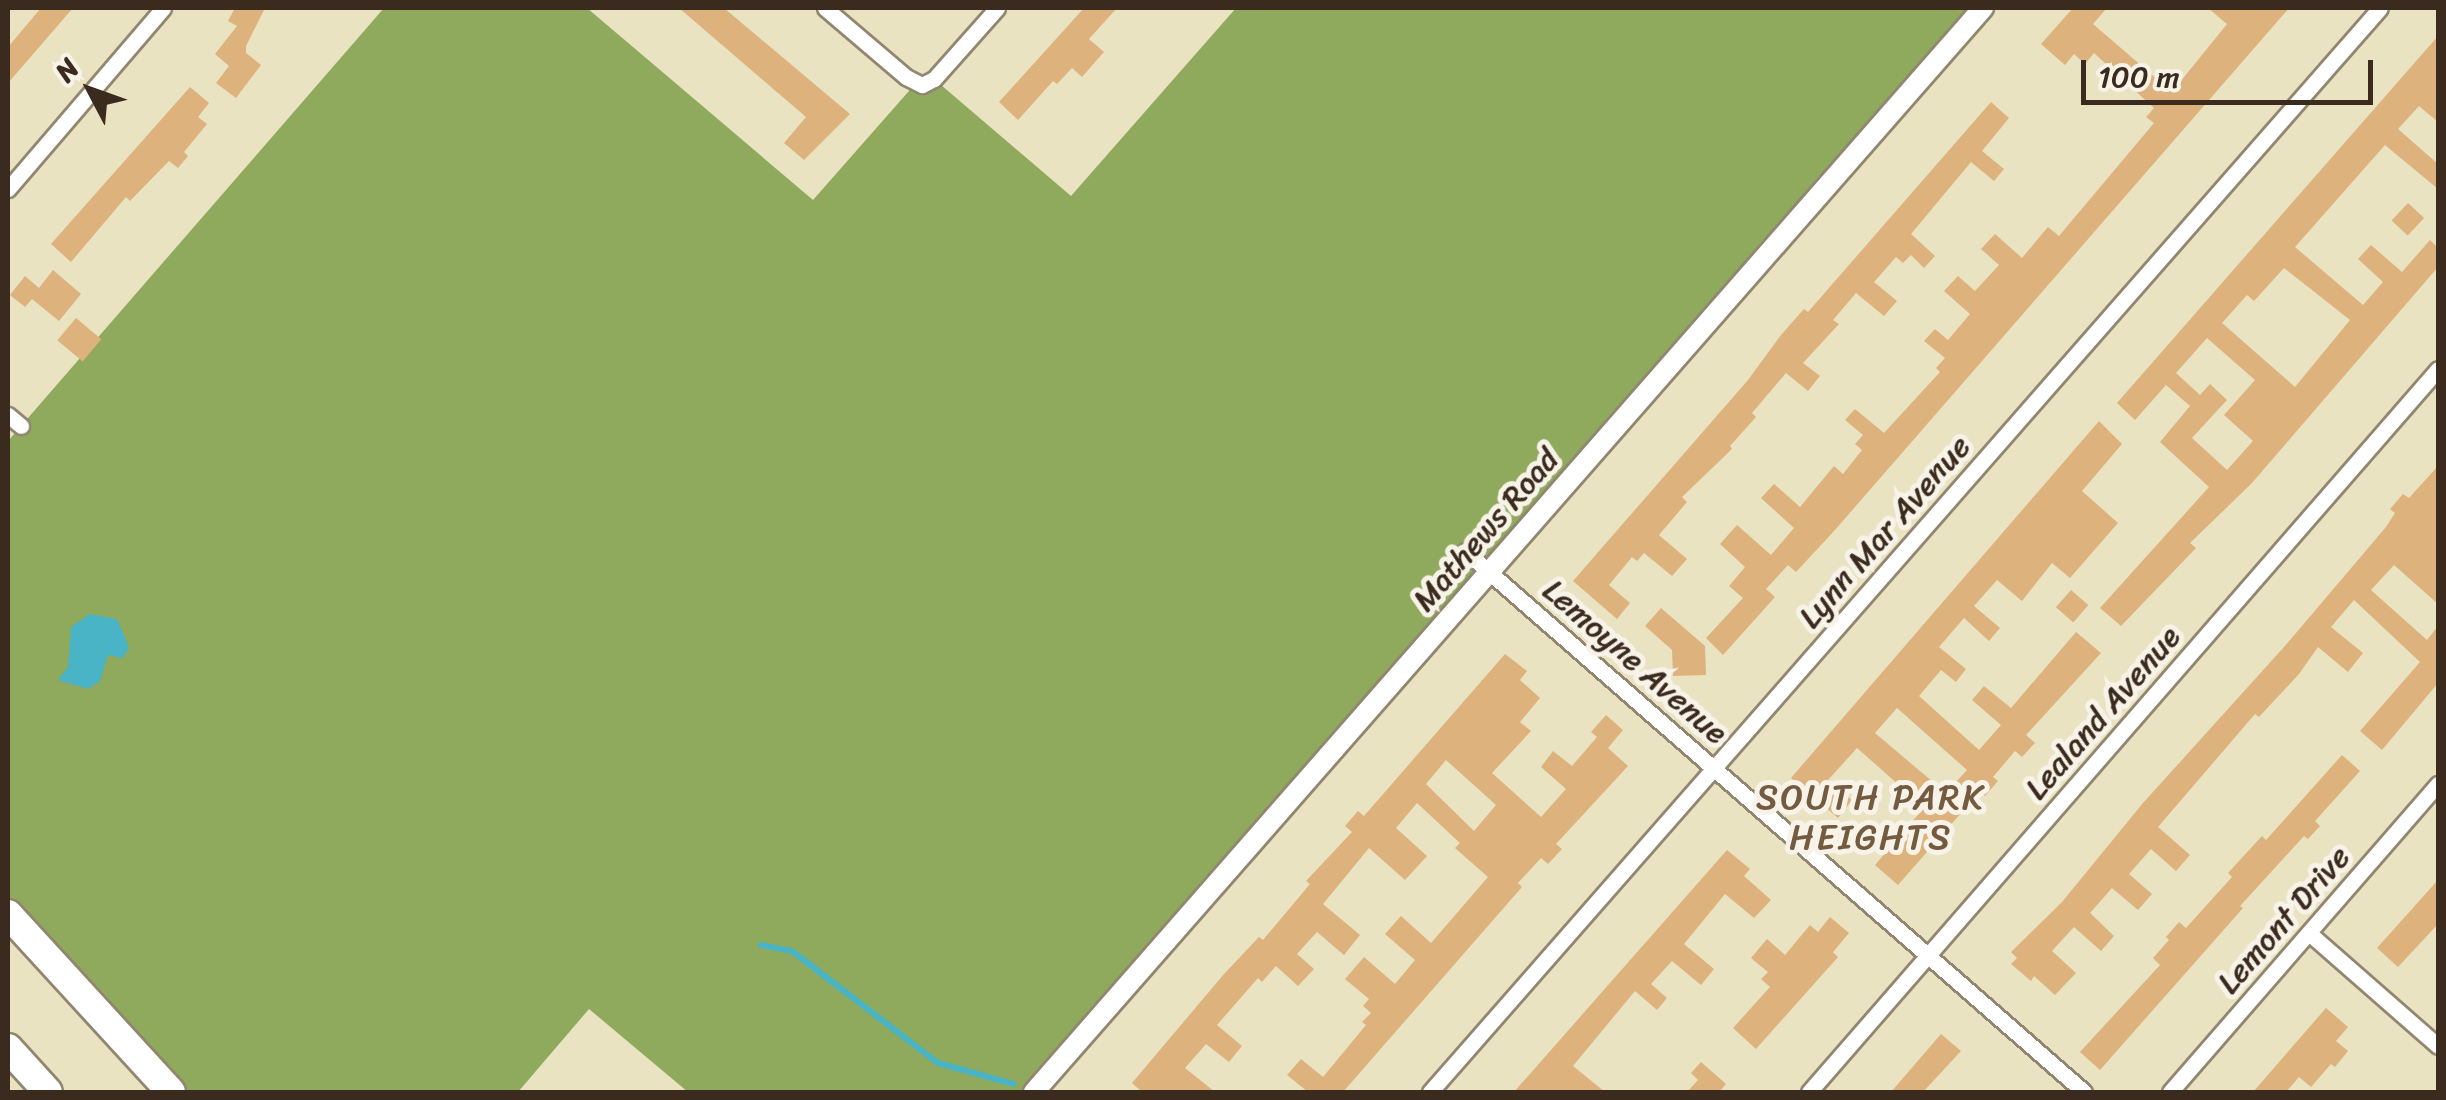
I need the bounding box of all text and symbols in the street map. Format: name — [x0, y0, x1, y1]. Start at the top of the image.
north arrow — [40, 40, 140, 140]
scale bar — [2086, 40, 2378, 102]
text: N — [42, 47, 92, 93]
text: 100 m — [2098, 50, 2180, 104]
street label: Lynn Mar Avenue — [1792, 429, 1978, 635]
street label: Mathews Road — [1405, 441, 1567, 619]
street label: Lemoyne Avenue — [1535, 571, 1735, 753]
street label: Lealand Avenue — [2017, 618, 2189, 808]
district label: SOUTH PARK HEIGHTS — [1757, 776, 1985, 858]
street label: Lemont Drive — [2209, 838, 2359, 1002]

